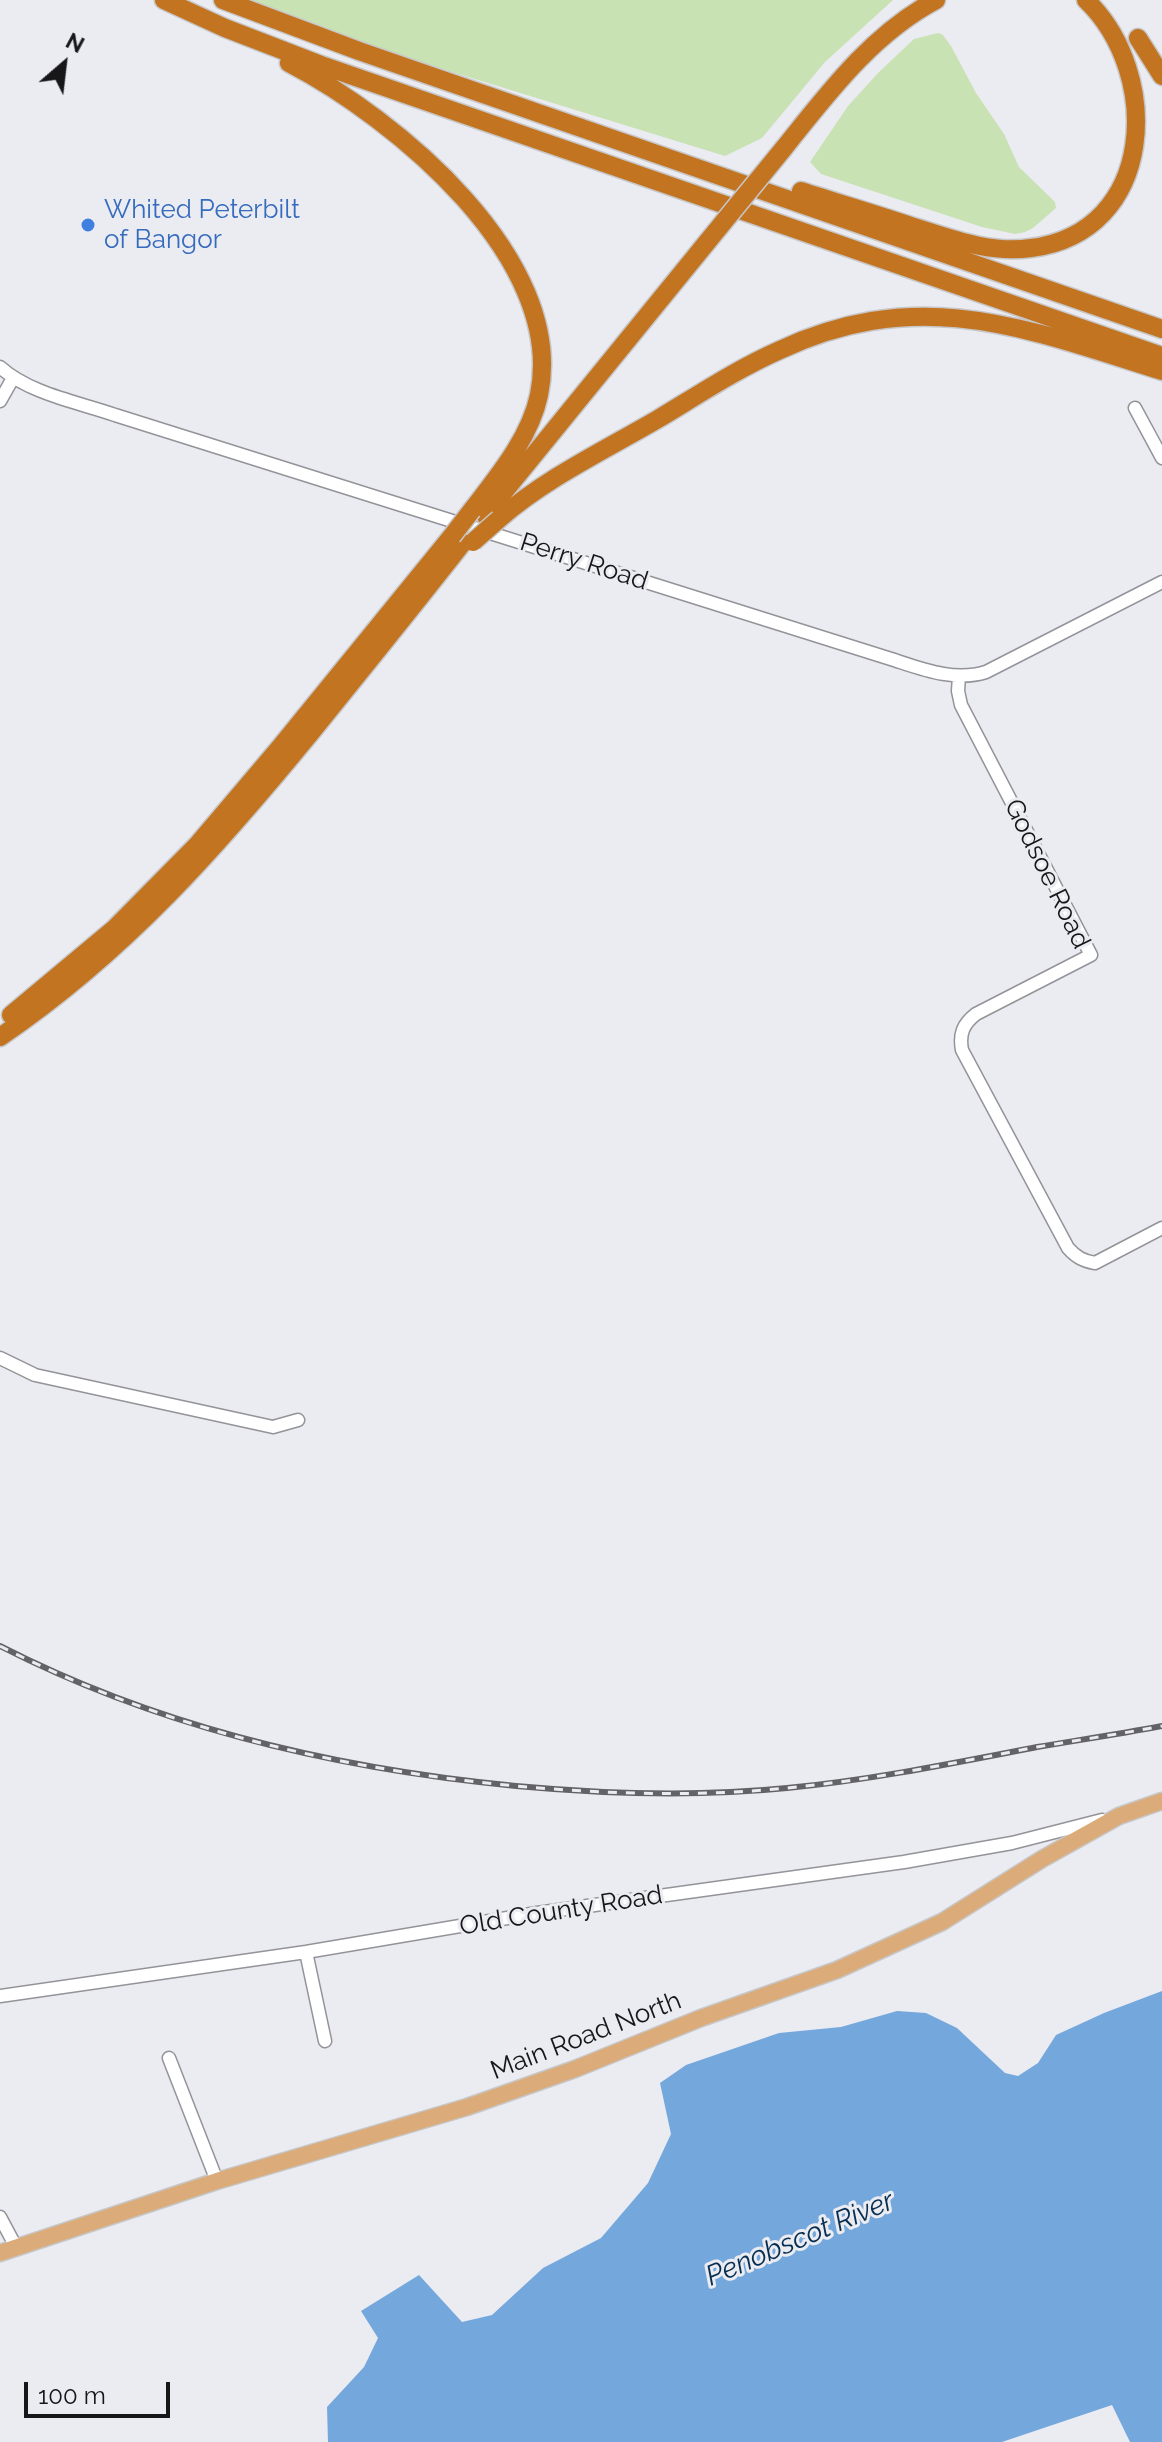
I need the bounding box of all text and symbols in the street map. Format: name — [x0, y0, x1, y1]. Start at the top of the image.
north arrow — [24, 24, 104, 104]
text: N — [62, 27, 89, 58]
place label: Whited Peterbilt of Bangor — [104, 194, 300, 256]
marker: Whited Peterbilt of Bangor — [79, 216, 97, 234]
street label: Perry Road — [516, 527, 652, 597]
street label: Godsoe Road — [997, 794, 1097, 954]
street label: Old County Road — [457, 1880, 665, 1942]
street label: Main Road North — [486, 1985, 686, 2087]
water label: Penobscot River — [701, 2184, 899, 2294]
scale bar — [28, 2366, 174, 2416]
text: 100 m — [38, 2381, 106, 2410]

